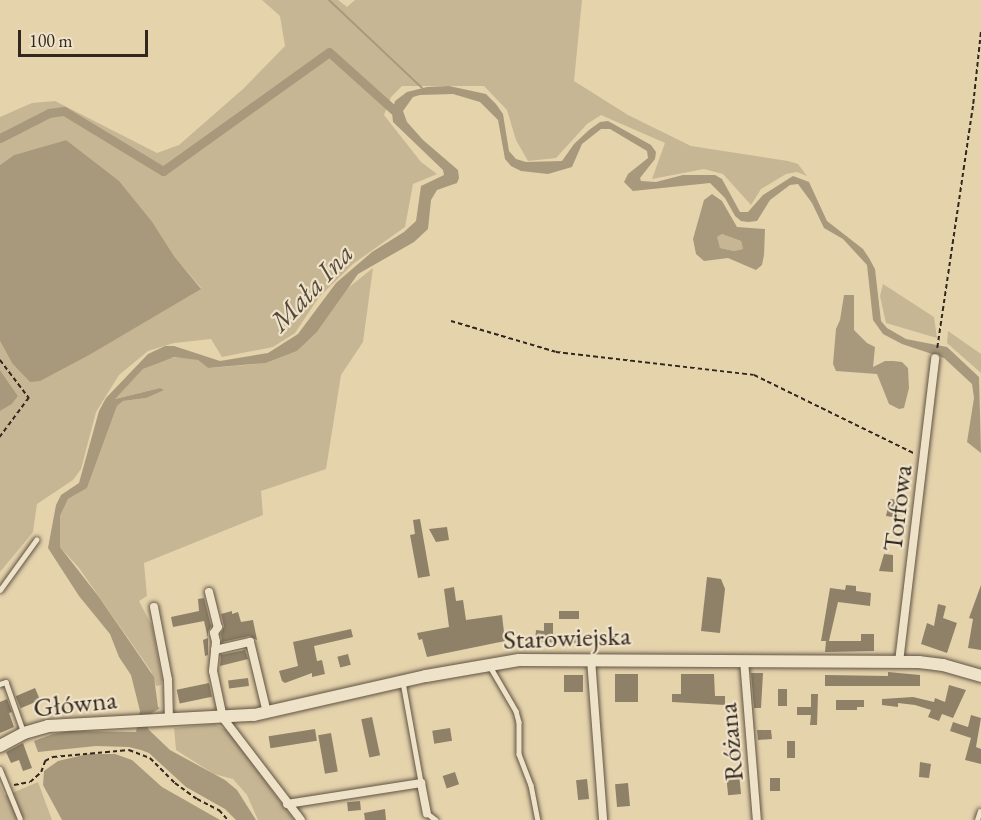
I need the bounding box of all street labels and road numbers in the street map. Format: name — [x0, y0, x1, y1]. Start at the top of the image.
street label: Torfowa — [876, 463, 918, 553]
street label: Starowiejska — [503, 619, 631, 655]
street label: Główna — [32, 683, 118, 723]
street label: Różana — [710, 702, 750, 782]

